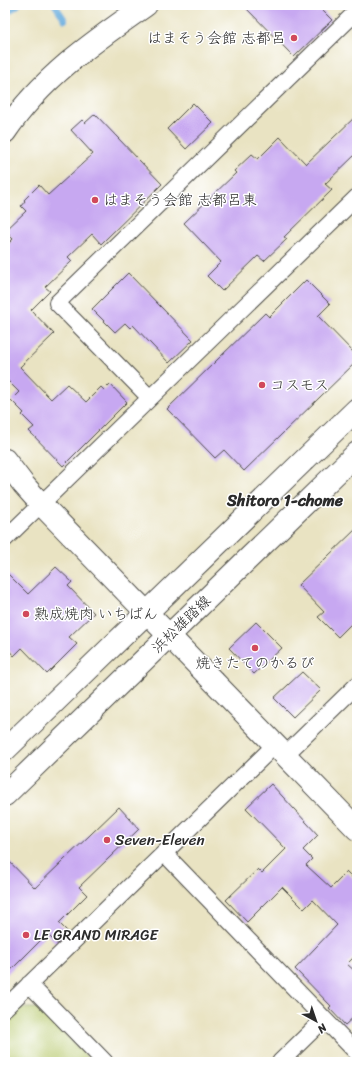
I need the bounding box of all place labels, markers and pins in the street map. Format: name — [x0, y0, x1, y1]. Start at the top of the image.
place label: はまそう会館 志都呂 — [147, 25, 286, 51]
marker: はまそう会館 志都呂 — [289, 33, 299, 43]
place label: はまそう会館 志都呂東 — [103, 187, 257, 213]
marker: はまそう会館 志都呂東 — [90, 195, 100, 205]
place label: コスモス — [270, 372, 329, 398]
marker: コスモス — [257, 380, 267, 390]
place label: 熟成焼肉 いちばん — [34, 601, 158, 627]
marker: 熟成焼肉 いちばん — [21, 609, 31, 619]
marker: 焼きたてのかるび — [250, 643, 260, 653]
place label: 焼きたてのかるび — [195, 650, 315, 676]
place label: Seven-Eleven — [115, 827, 204, 853]
marker: Seven-Eleven — [102, 835, 112, 845]
place label: LE GRAND MIRAGE — [34, 922, 159, 948]
marker: LE GRAND MIRAGE — [21, 930, 31, 940]

